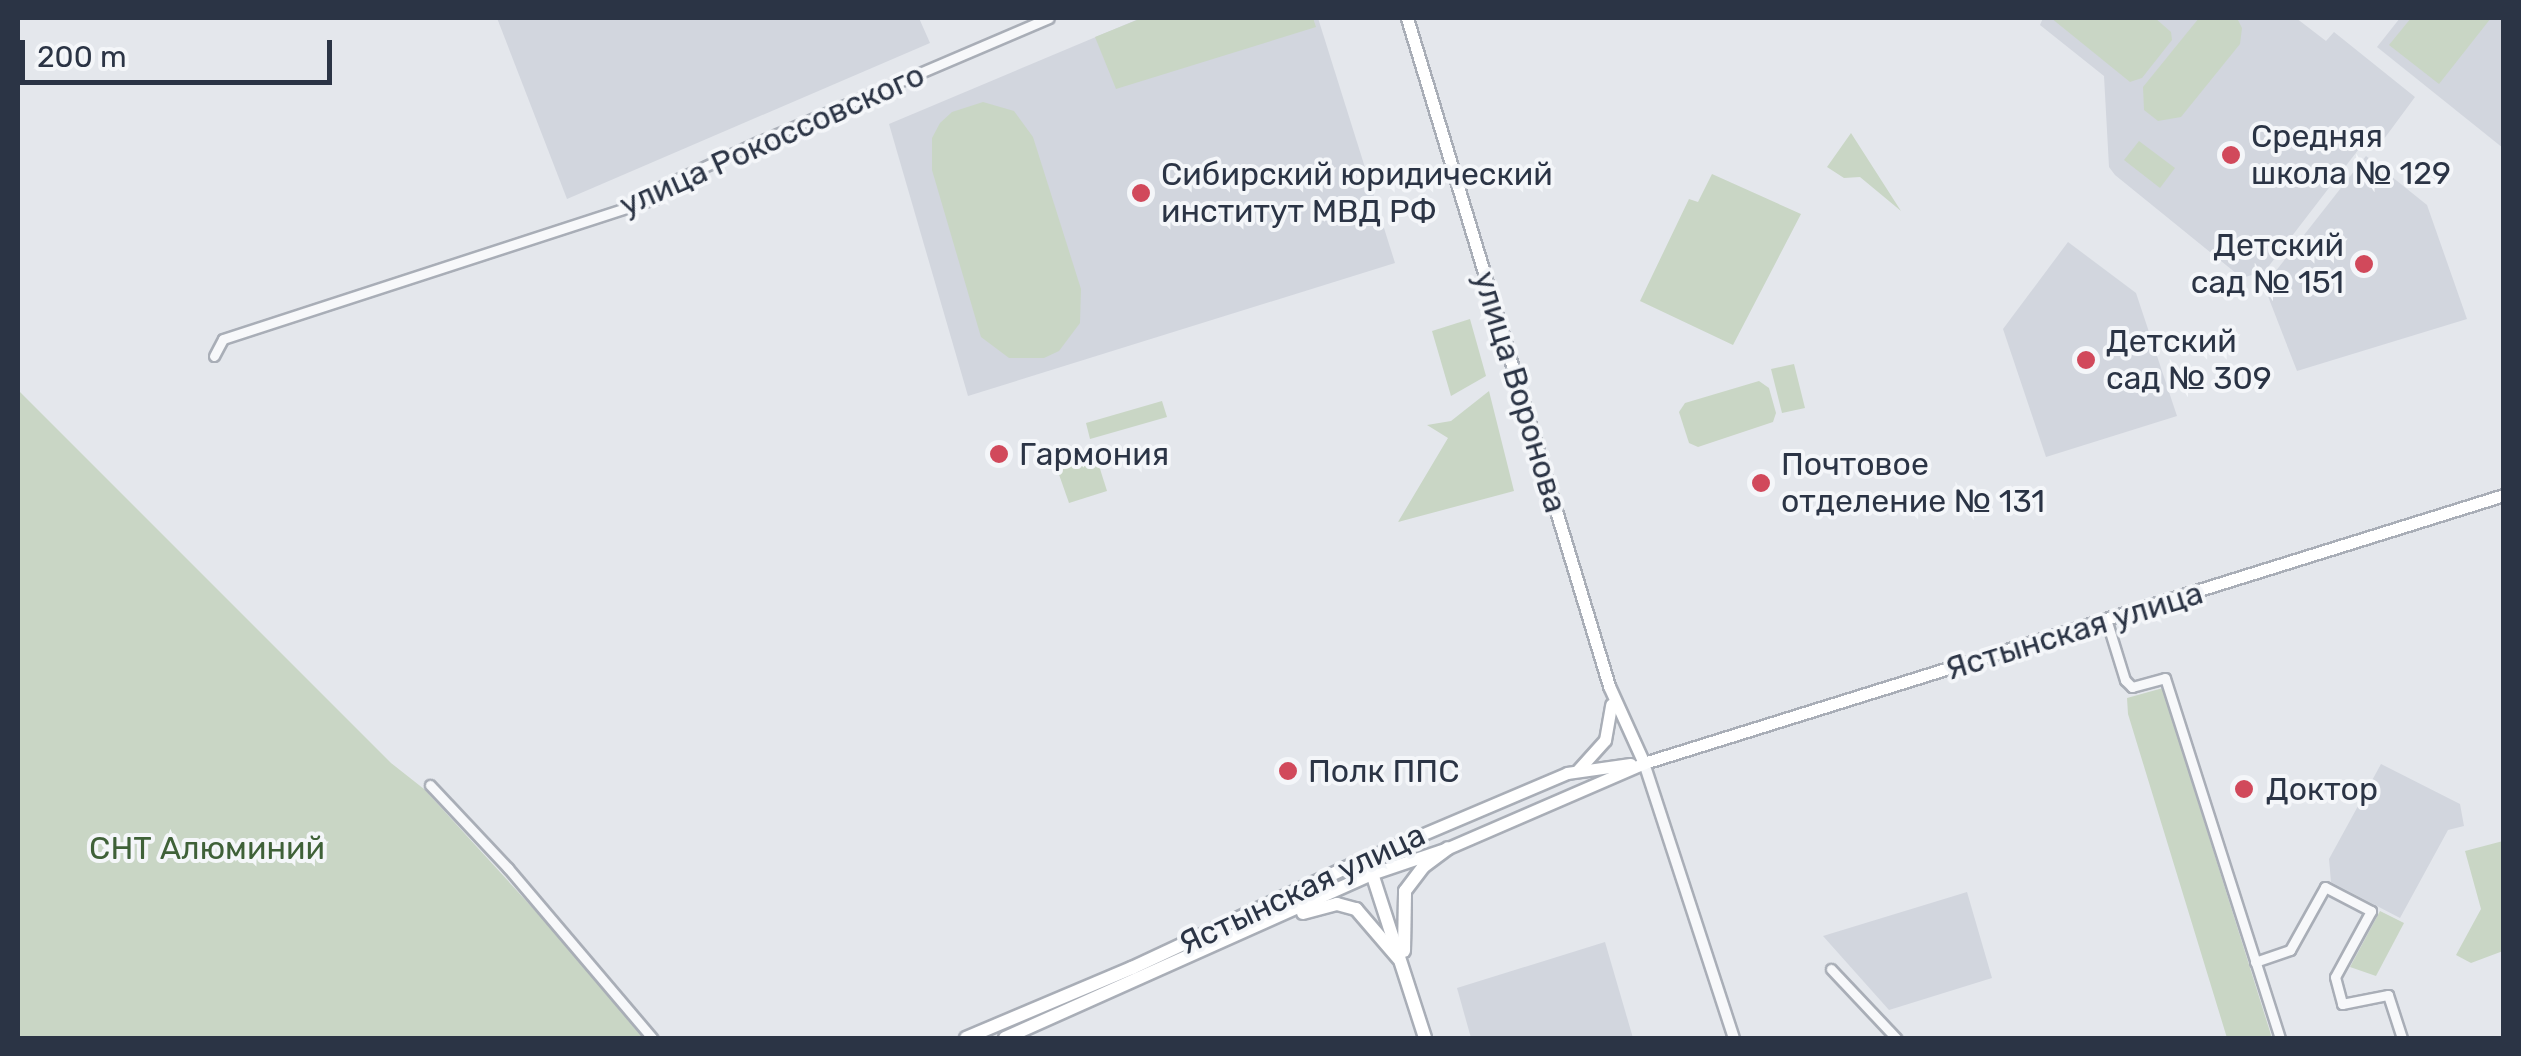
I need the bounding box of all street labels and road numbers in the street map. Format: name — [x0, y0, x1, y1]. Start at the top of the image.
street label: улица Рокоссовского — [614, 55, 930, 225]
street label: улица Воронова — [1465, 267, 1575, 517]
street label: Ястынская улица — [1941, 574, 2207, 688]
street label: Ястынская улица — [1173, 815, 1431, 963]

